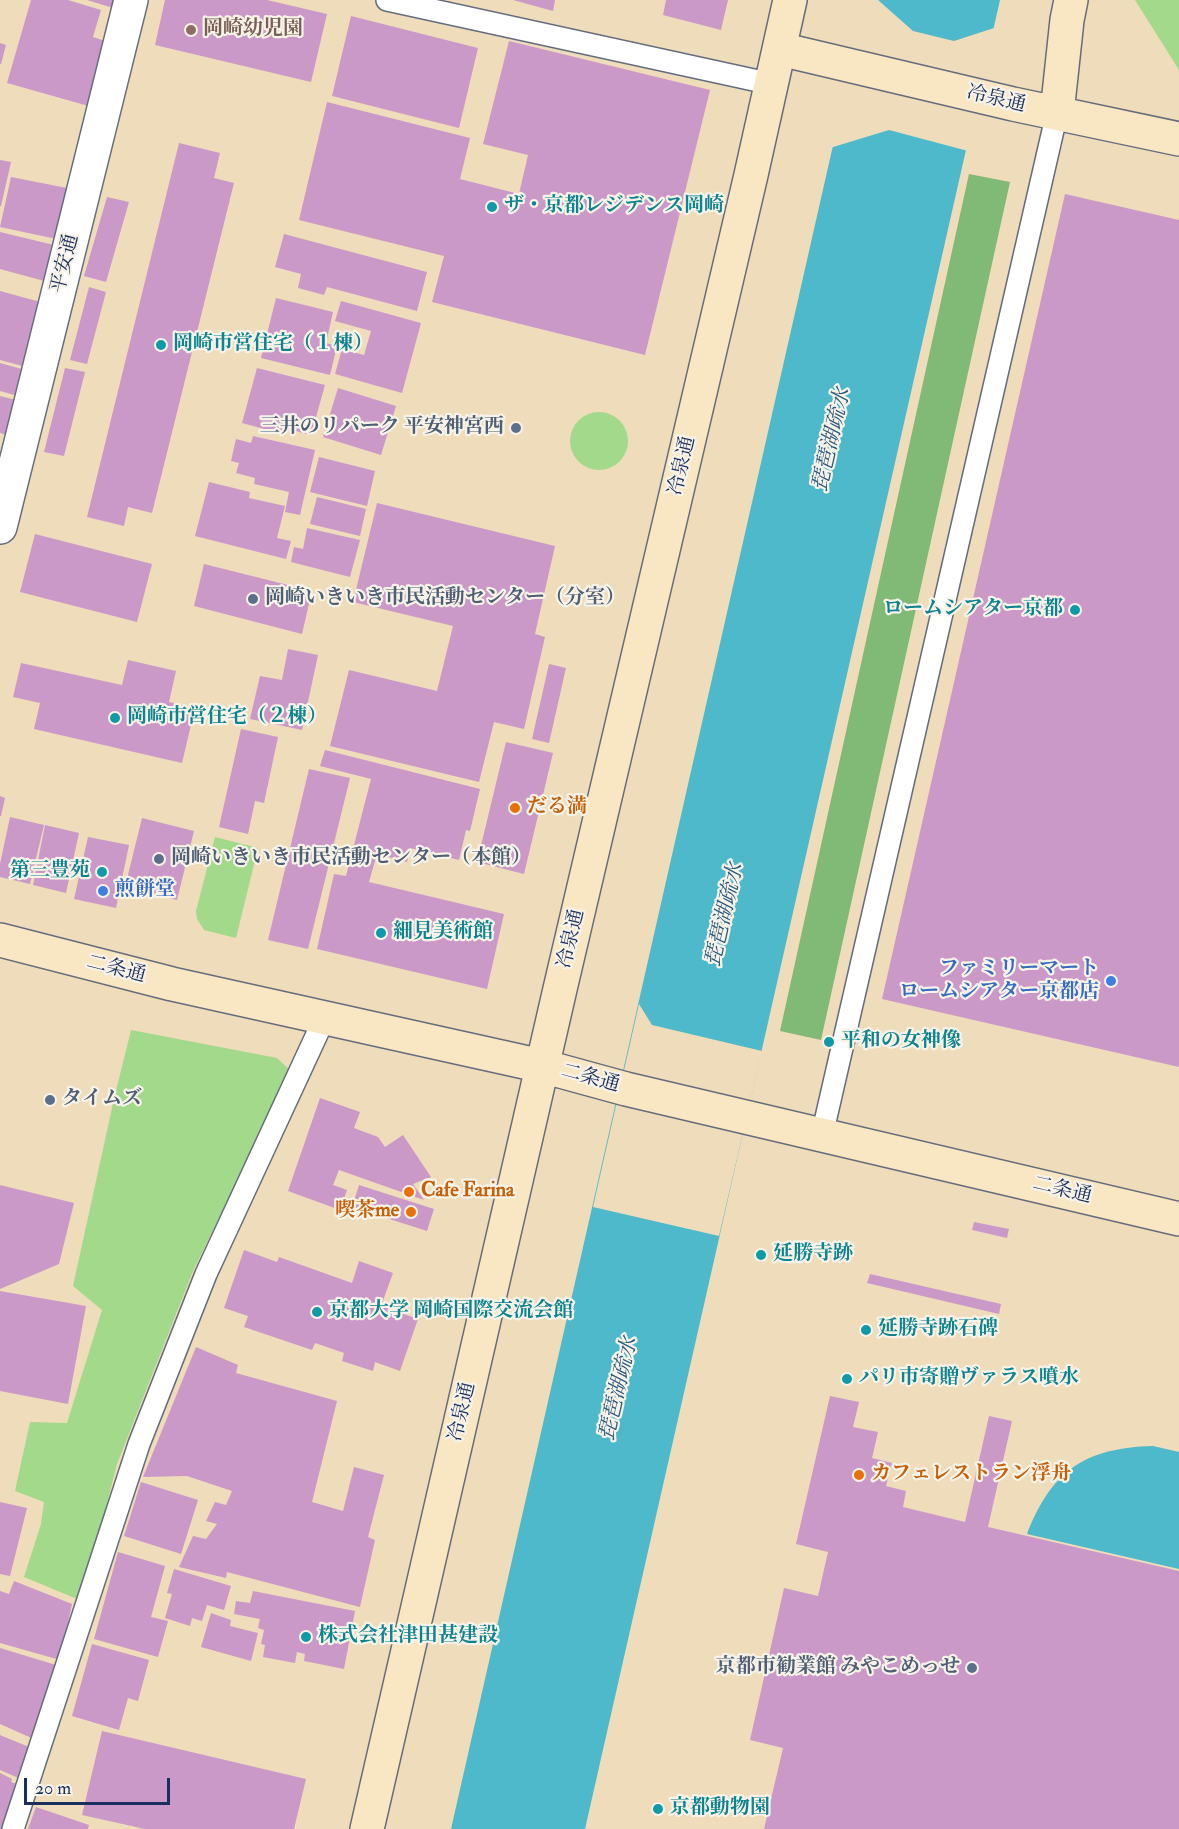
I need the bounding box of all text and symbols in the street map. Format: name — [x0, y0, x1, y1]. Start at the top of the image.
place label: 岡崎幼児園 — [203, 18, 303, 42]
marker: 岡崎幼児園 — [184, 23, 198, 37]
street label: 冷泉通 — [964, 82, 1028, 118]
place label: ザ・京都レジデンス岡崎 — [504, 195, 724, 219]
marker: ザ・京都レジデンス岡崎 — [485, 200, 499, 214]
street label: 平安通 — [47, 232, 85, 296]
place label: 岡崎市営住宅（１棟） — [173, 333, 373, 357]
marker: 岡崎市営住宅（１棟） — [154, 338, 168, 352]
water label: 琵琶湖疏水 — [809, 386, 857, 494]
place label: 三井のリパーク 平安神宮西 — [260, 416, 504, 440]
marker: 三井のリパーク 平安神宮西 — [509, 421, 523, 435]
street label: 冷泉通 — [665, 434, 701, 498]
place label: 岡崎いきいき市民活動センター（分室） — [265, 587, 625, 611]
marker: 岡崎いきいき市民活動センター（分室） — [246, 592, 260, 606]
place label: ロームシアター京都 — [883, 598, 1063, 622]
marker: ロームシアター京都 — [1068, 603, 1082, 617]
place label: 岡崎市営住宅（２棟） — [127, 706, 327, 730]
marker: 岡崎市営住宅（２棟） — [108, 711, 122, 725]
place label: だる満 — [527, 796, 587, 820]
marker: だる満 — [508, 801, 522, 815]
place label: 岡崎いきいき市民活動センター（本館） — [171, 847, 531, 871]
marker: 岡崎いきいき市民活動センター（本館） — [152, 852, 166, 866]
place label: 第三豊苑 — [10, 860, 90, 884]
water label: 琵琶湖疏水 — [702, 861, 750, 969]
marker: 第三豊苑 — [95, 865, 109, 879]
place label: 煎餅堂 — [115, 879, 175, 903]
marker: 煎餅堂 — [96, 884, 110, 898]
street label: 冷泉通 — [554, 907, 590, 971]
place label: 細見美術館 — [393, 921, 493, 945]
marker: 細見美術館 — [374, 926, 388, 940]
street label: 二条通 — [84, 951, 148, 989]
place label: ファミリーマート ロームシアター京都店 — [899, 958, 1099, 1005]
marker: ファミリーマート ロームシアター京都店 — [1104, 974, 1118, 988]
place label: 平和の女神像 — [841, 1030, 961, 1054]
marker: 平和の女神像 — [822, 1035, 836, 1049]
street label: 二条通 — [558, 1060, 622, 1098]
place label: タイムズ — [62, 1088, 142, 1112]
marker: タイムズ — [43, 1093, 57, 1107]
street label: 二条通 — [1030, 1173, 1094, 1209]
place label: Cafe Farina — [421, 1180, 514, 1204]
marker: Cafe Farina — [402, 1185, 416, 1199]
place label: 喫茶me — [335, 1200, 399, 1224]
marker: 喫茶me — [404, 1205, 418, 1219]
place label: 延勝寺跡 — [773, 1243, 853, 1267]
marker: 延勝寺跡 — [754, 1248, 768, 1262]
place label: 京都大学 岡崎国際交流会館 — [329, 1300, 573, 1324]
marker: 京都大学 岡崎国際交流会館 — [310, 1305, 324, 1319]
place label: 延勝寺跡石碑 — [878, 1318, 998, 1342]
marker: 延勝寺跡石碑 — [859, 1323, 873, 1337]
water label: 琵琶湖疏水 — [596, 1335, 644, 1443]
place label: パリ市寄贈ヴァラス噴水 — [859, 1367, 1079, 1391]
marker: パリ市寄贈ヴァラス噴水 — [840, 1372, 854, 1386]
street label: 冷泉通 — [445, 1380, 481, 1444]
place label: カフェレストラン浮舟 — [871, 1463, 1071, 1487]
marker: カフェレストラン浮舟 — [852, 1468, 866, 1482]
place label: 株式会社津田甚建設 — [318, 1625, 498, 1649]
marker: 株式会社津田甚建設 — [299, 1630, 313, 1644]
place label: 京都市勧業館 みやこめっせ — [716, 1656, 960, 1680]
marker: 京都市勧業館 みやこめっせ — [965, 1661, 979, 1675]
scale bar — [27, 1766, 172, 1804]
text: 20 m — [35, 1777, 71, 1800]
place label: 京都動物園 — [670, 1797, 770, 1821]
marker: 京都動物園 — [651, 1802, 665, 1816]

